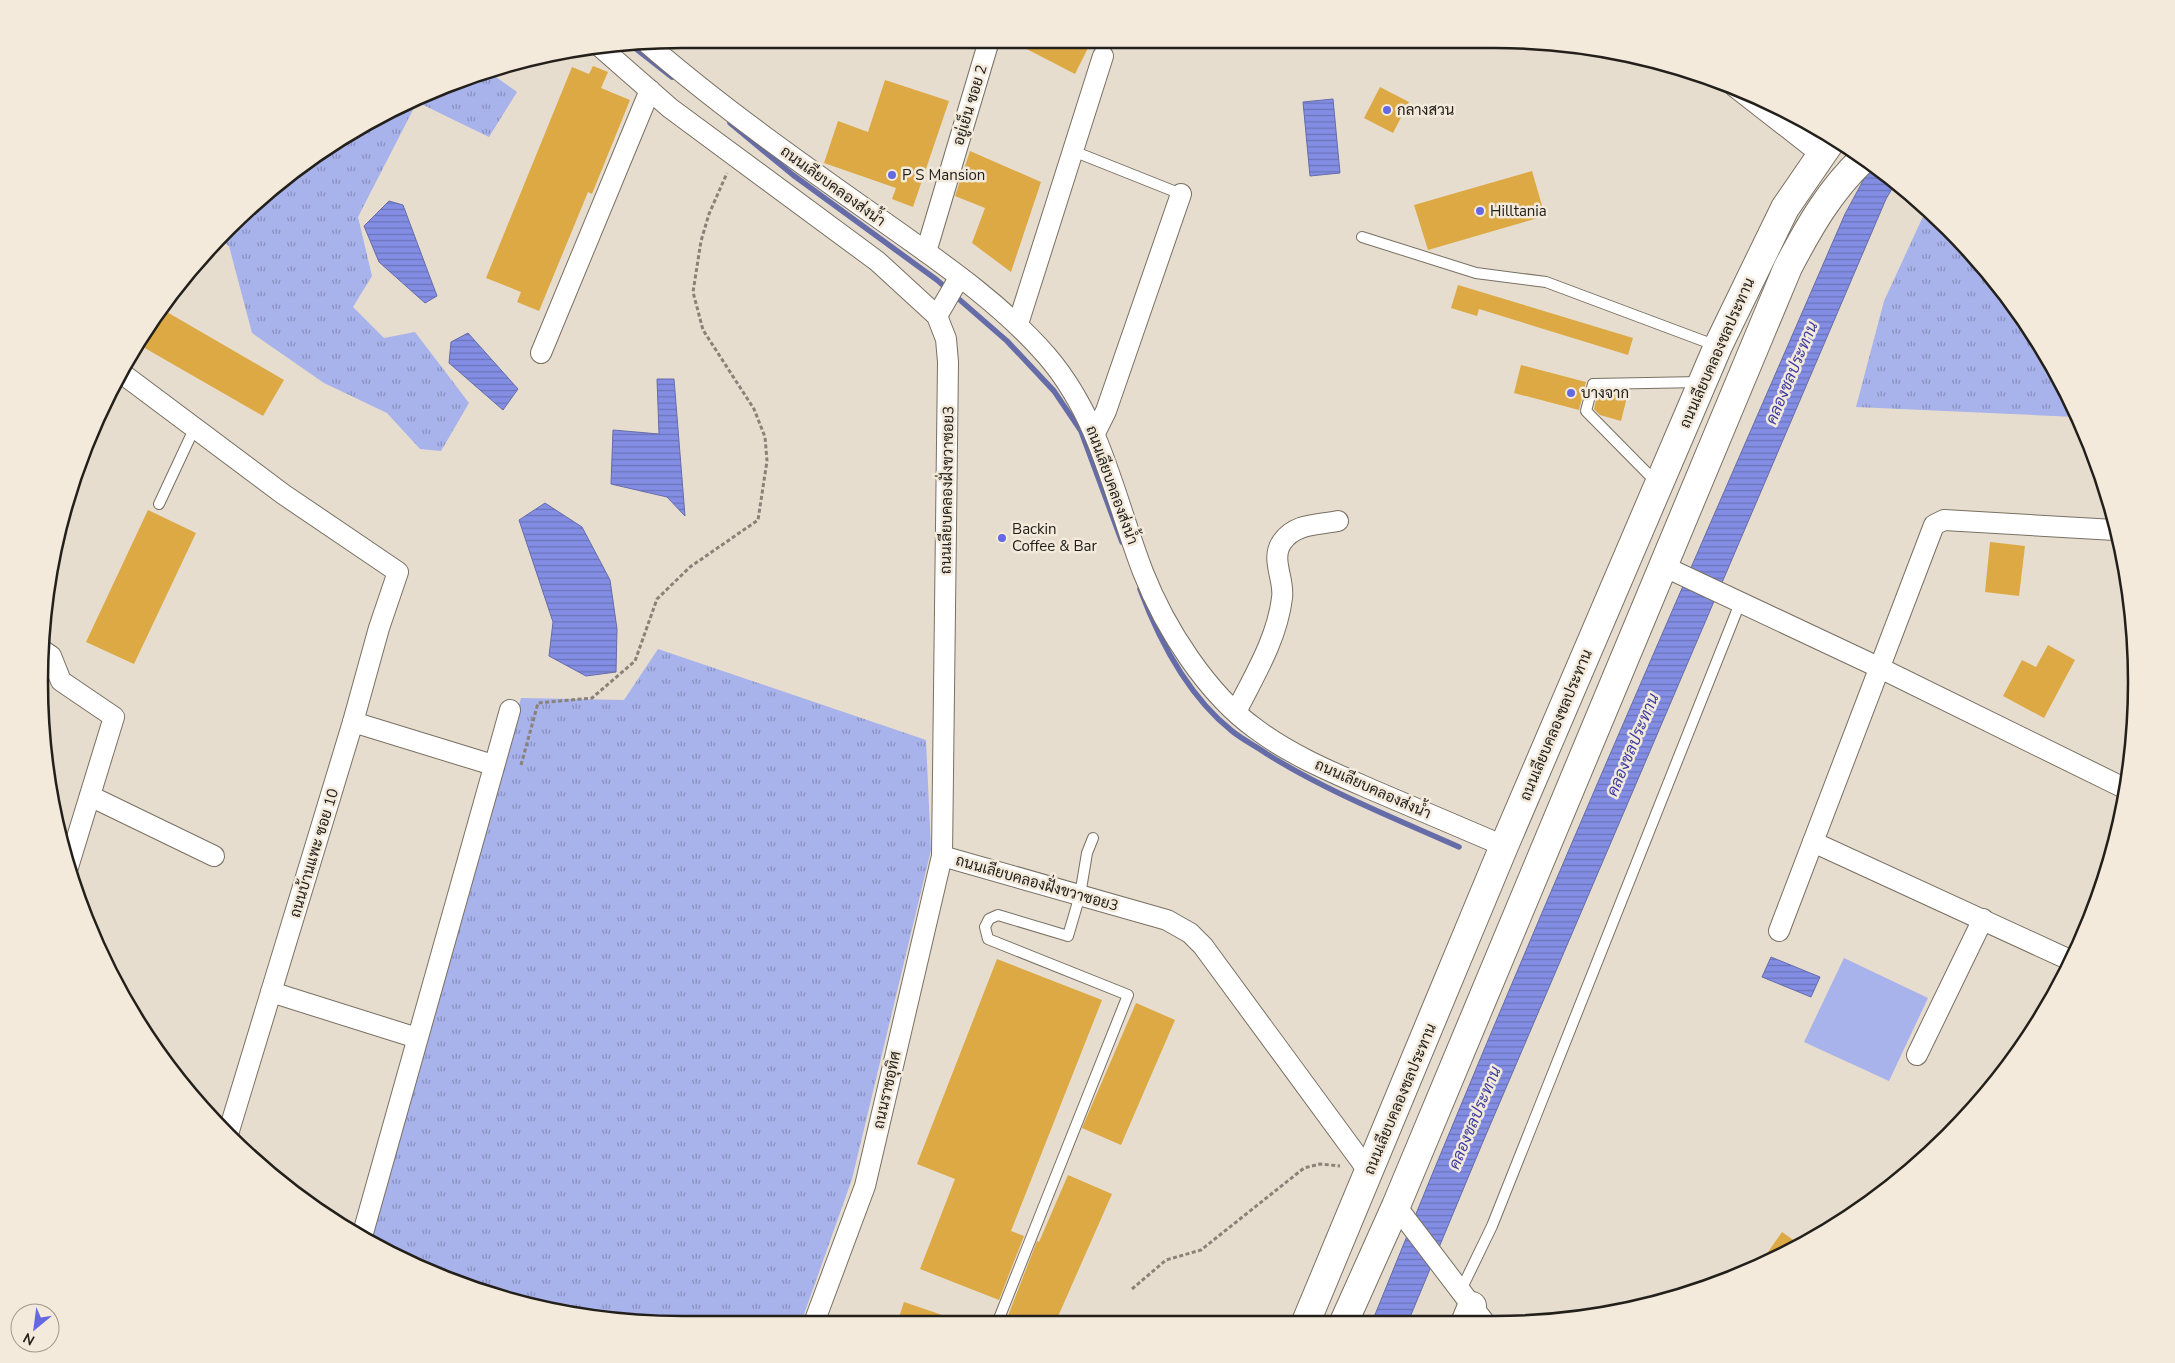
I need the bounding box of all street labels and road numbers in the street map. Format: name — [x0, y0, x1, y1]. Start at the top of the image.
street label: อยู่เย็น ซอย 2 — [947, 62, 992, 148]
street label: ถนนเลียบคลองส่งน้ำ — [777, 139, 891, 231]
street label: ถนนเลียบคลองชลประทาน — [1675, 275, 1759, 431]
street label: ถนนเลียบคลองฝั่งขวาซอย3 — [931, 406, 958, 574]
street label: ถนนเลียบคลองส่งน้ำ — [1081, 422, 1146, 547]
street label: ถนนเลียบคลองชลประทาน — [1515, 646, 1597, 804]
street label: ถนนเลียบคลองส่งน้ำ — [1312, 752, 1435, 824]
street label: ถนนบ้านแพะ ซอย 10 — [285, 786, 343, 920]
street label: ถนนเลียบคลองฝั่งขวาซอย3 — [953, 846, 1122, 916]
street label: ถนนเลียบคลองชลประทาน — [1359, 1020, 1441, 1178]
street label: ถนนราชอุทิศ — [868, 1049, 907, 1131]

